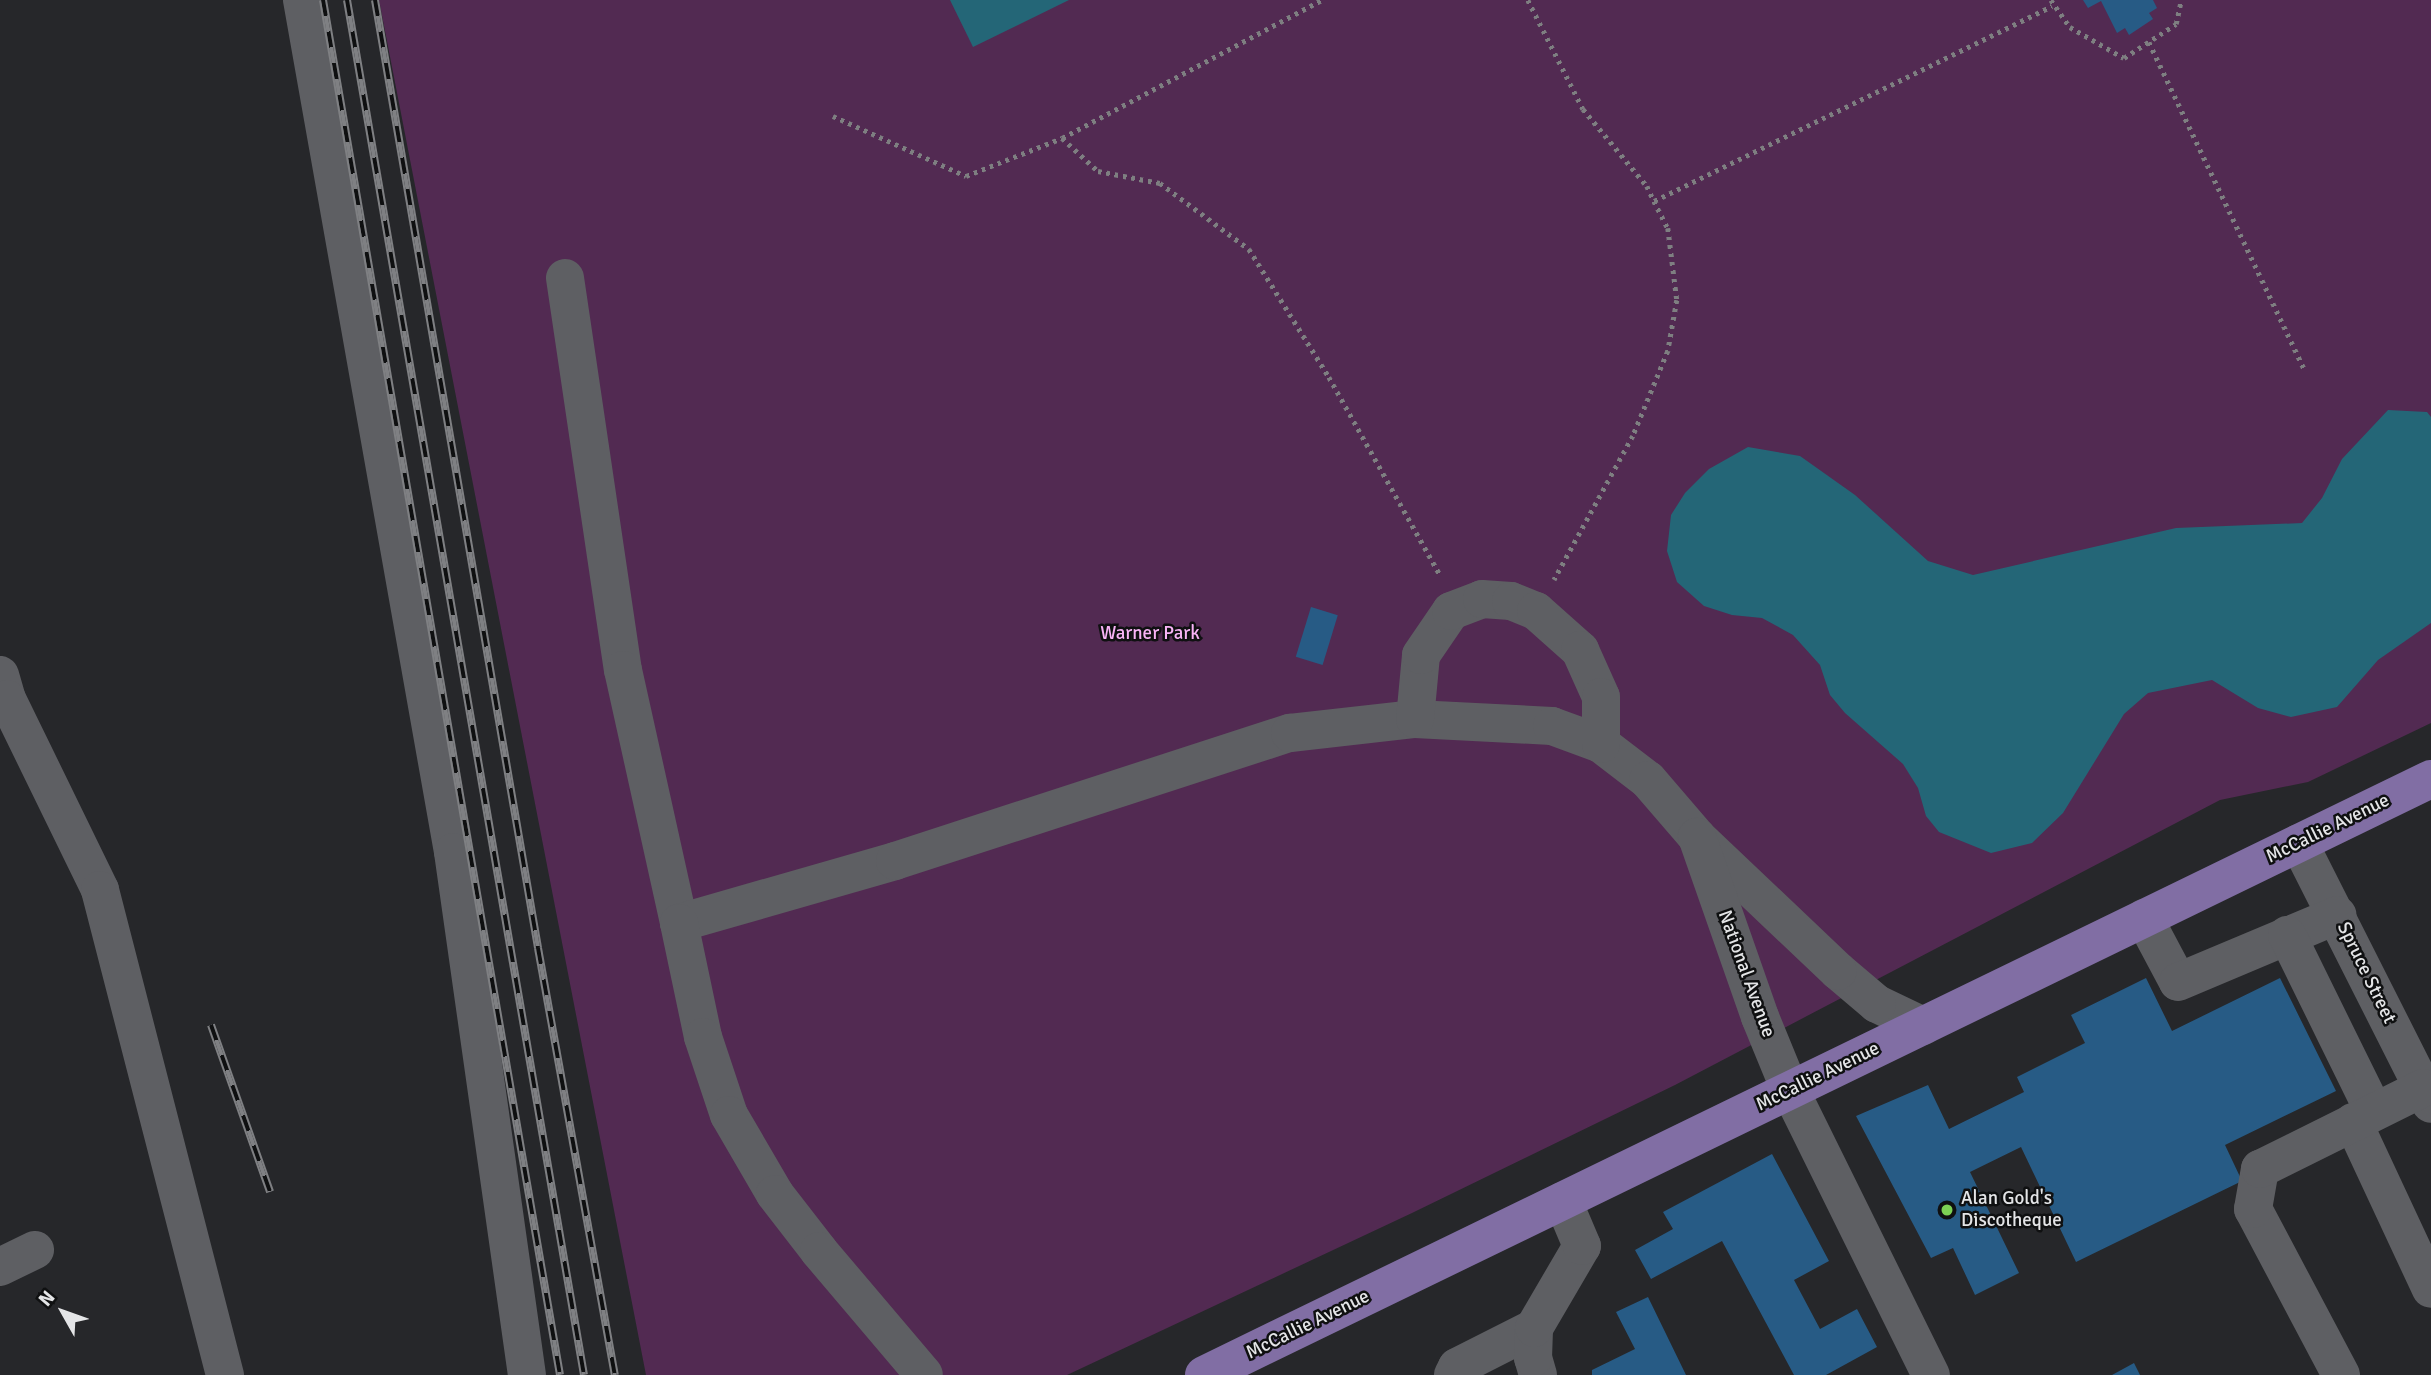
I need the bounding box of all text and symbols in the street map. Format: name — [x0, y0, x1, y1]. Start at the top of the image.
park label: Warner Park — [1100, 623, 1200, 645]
street label: McCallie Avenue — [2263, 789, 2393, 869]
street label: National Avenue — [1712, 907, 1780, 1041]
street label: Spruce Street — [2332, 919, 2400, 1027]
street label: McCallie Avenue — [1753, 1037, 1883, 1117]
place label: Alan Gold's Discotheque — [1961, 1188, 2062, 1232]
marker: Alan Gold's Discotheque — [1939, 1202, 1955, 1218]
north arrow — [28, 1277, 98, 1347]
street label: McCallie Avenue — [1243, 1285, 1373, 1365]
text: N — [33, 1286, 60, 1311]

